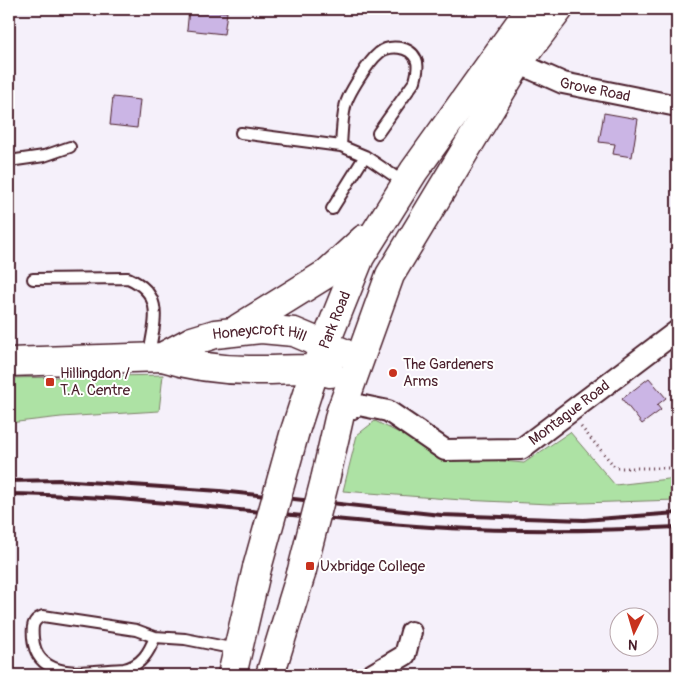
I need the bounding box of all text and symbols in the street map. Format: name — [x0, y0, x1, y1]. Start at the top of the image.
street label: Grove Road — [558, 73, 632, 106]
street label: Park Road — [315, 288, 355, 352]
street label: Honeycroft Hill — [211, 319, 310, 346]
place label: The Gardeners Arms — [403, 355, 494, 391]
place label: Hillingdon / T.A. Centre — [60, 364, 131, 400]
marker: The Gardeners Arms — [387, 367, 399, 379]
marker: Hillingdon / T.A. Centre — [44, 376, 56, 388]
street label: Montague Road — [525, 376, 613, 449]
place label: Uxbridge College — [320, 557, 426, 576]
marker: Uxbridge College — [304, 560, 316, 572]
north arrow — [608, 606, 658, 656]
text: N — [627, 636, 638, 653]

